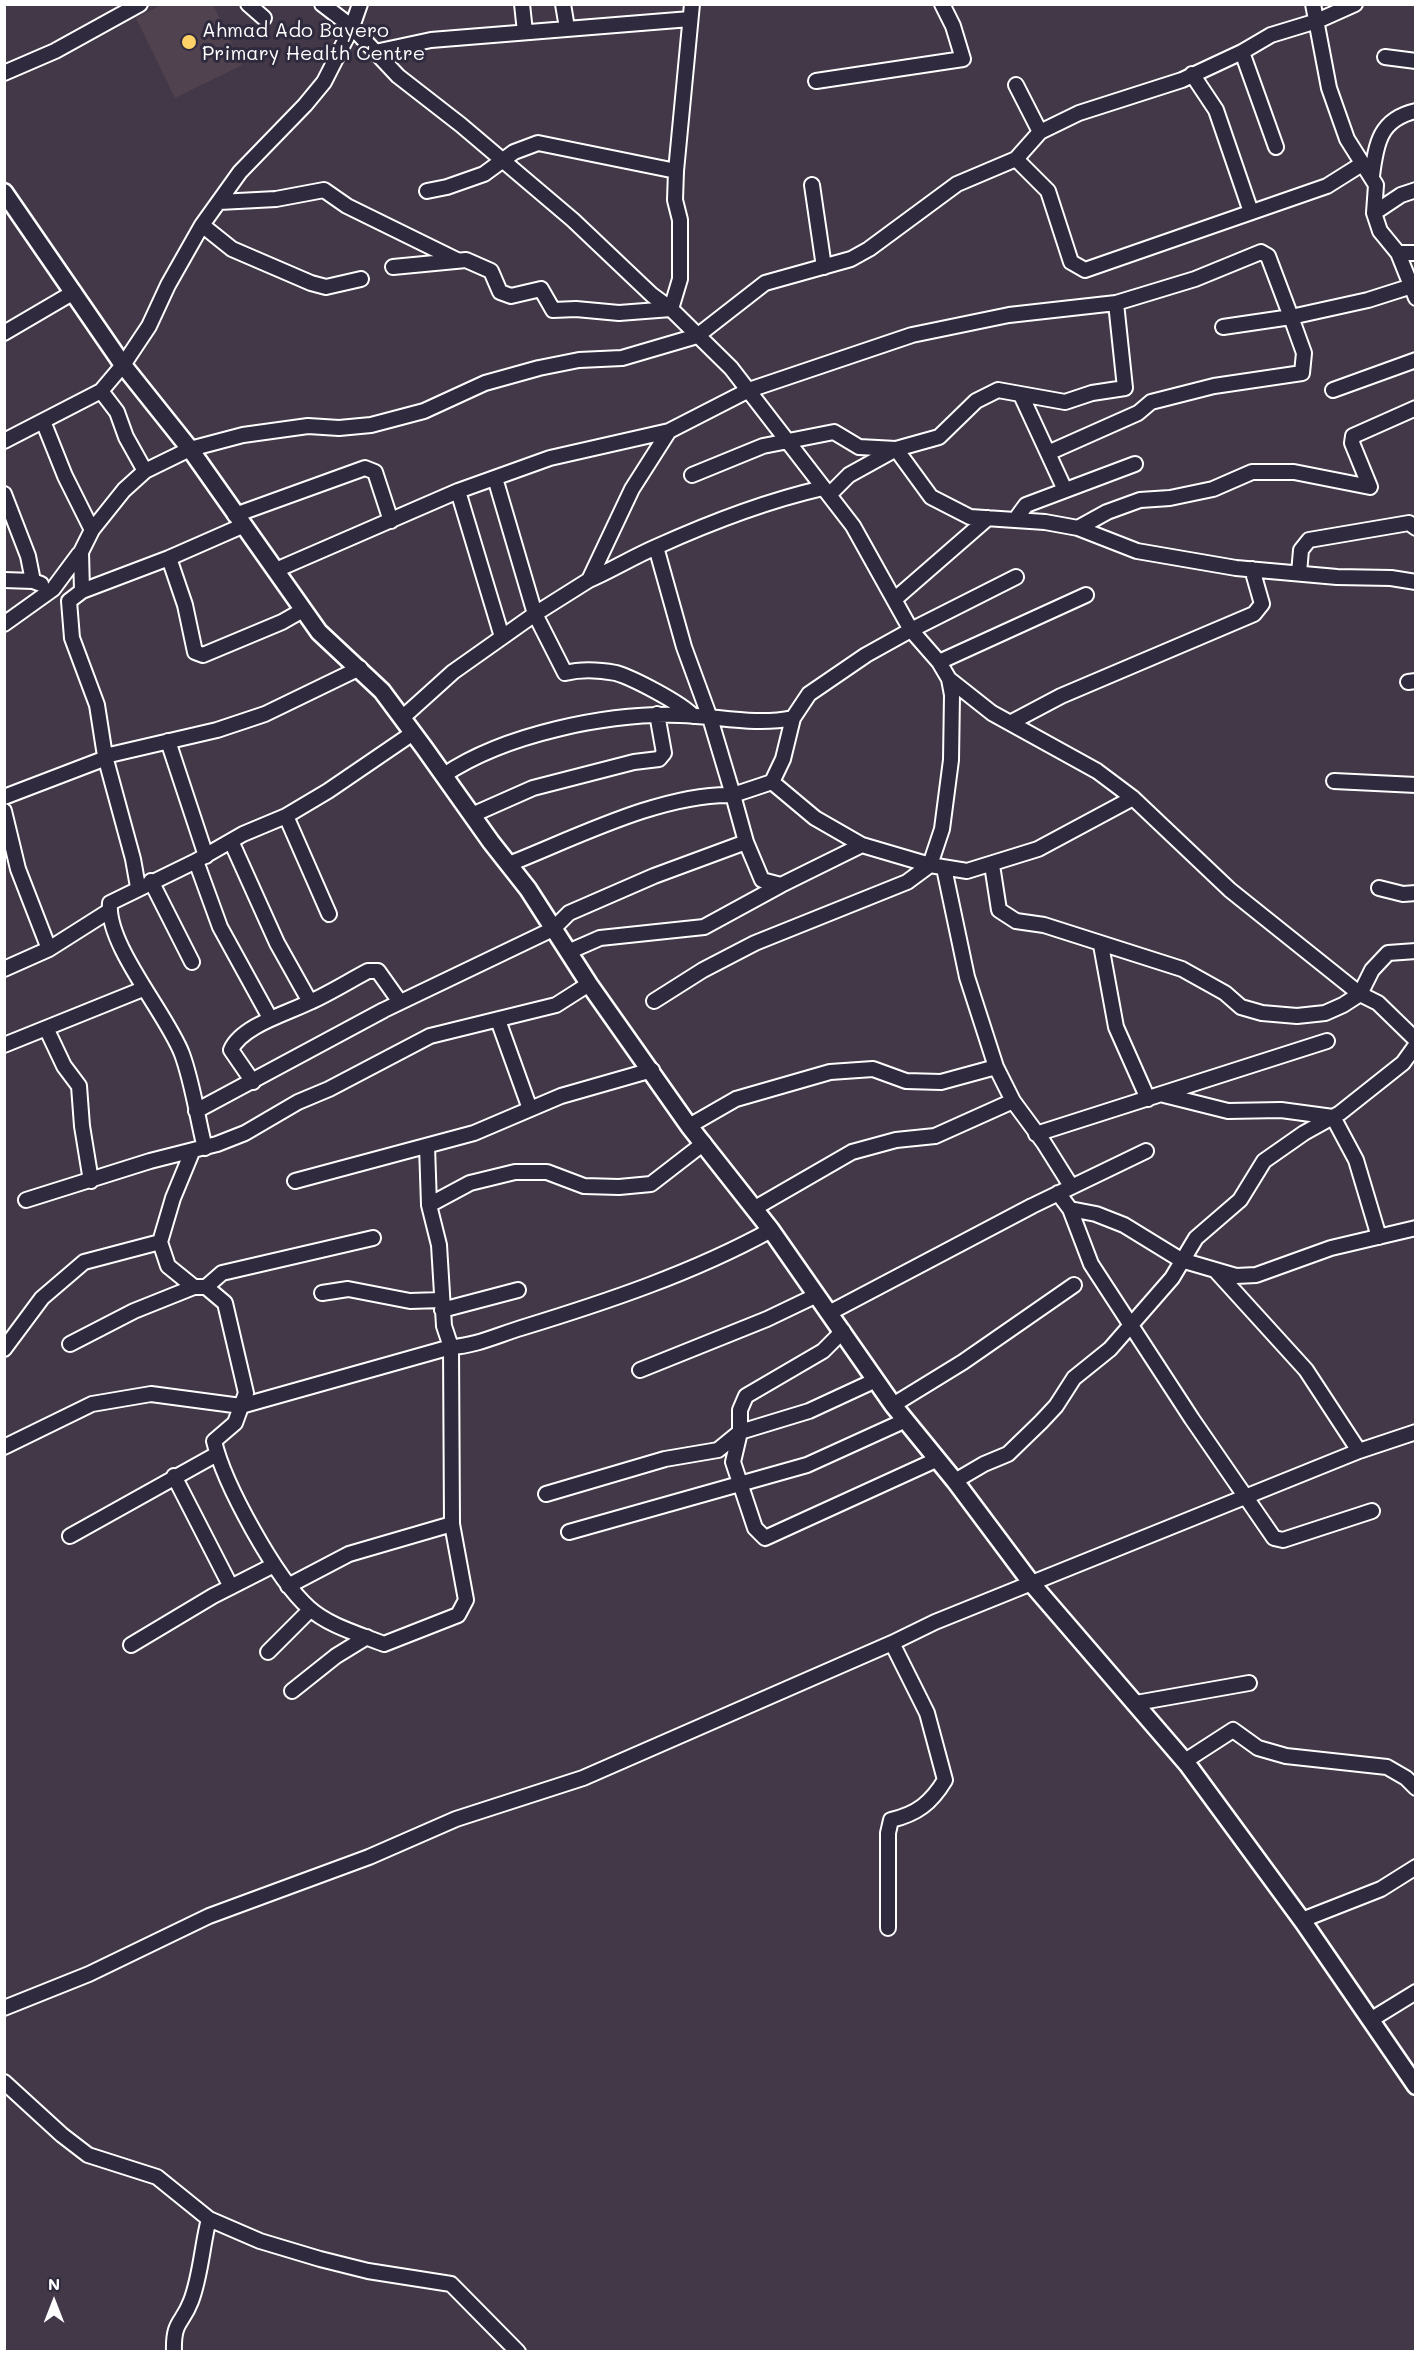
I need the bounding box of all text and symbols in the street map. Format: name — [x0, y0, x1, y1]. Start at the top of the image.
place label: Ahmad Ado Bayero Primary Health Centre — [202, 19, 425, 66]
marker: Ahmad Ado Bayero Primary Health Centre — [180, 33, 198, 51]
north arrow — [24, 2272, 84, 2332]
text: N — [48, 2273, 60, 2294]

